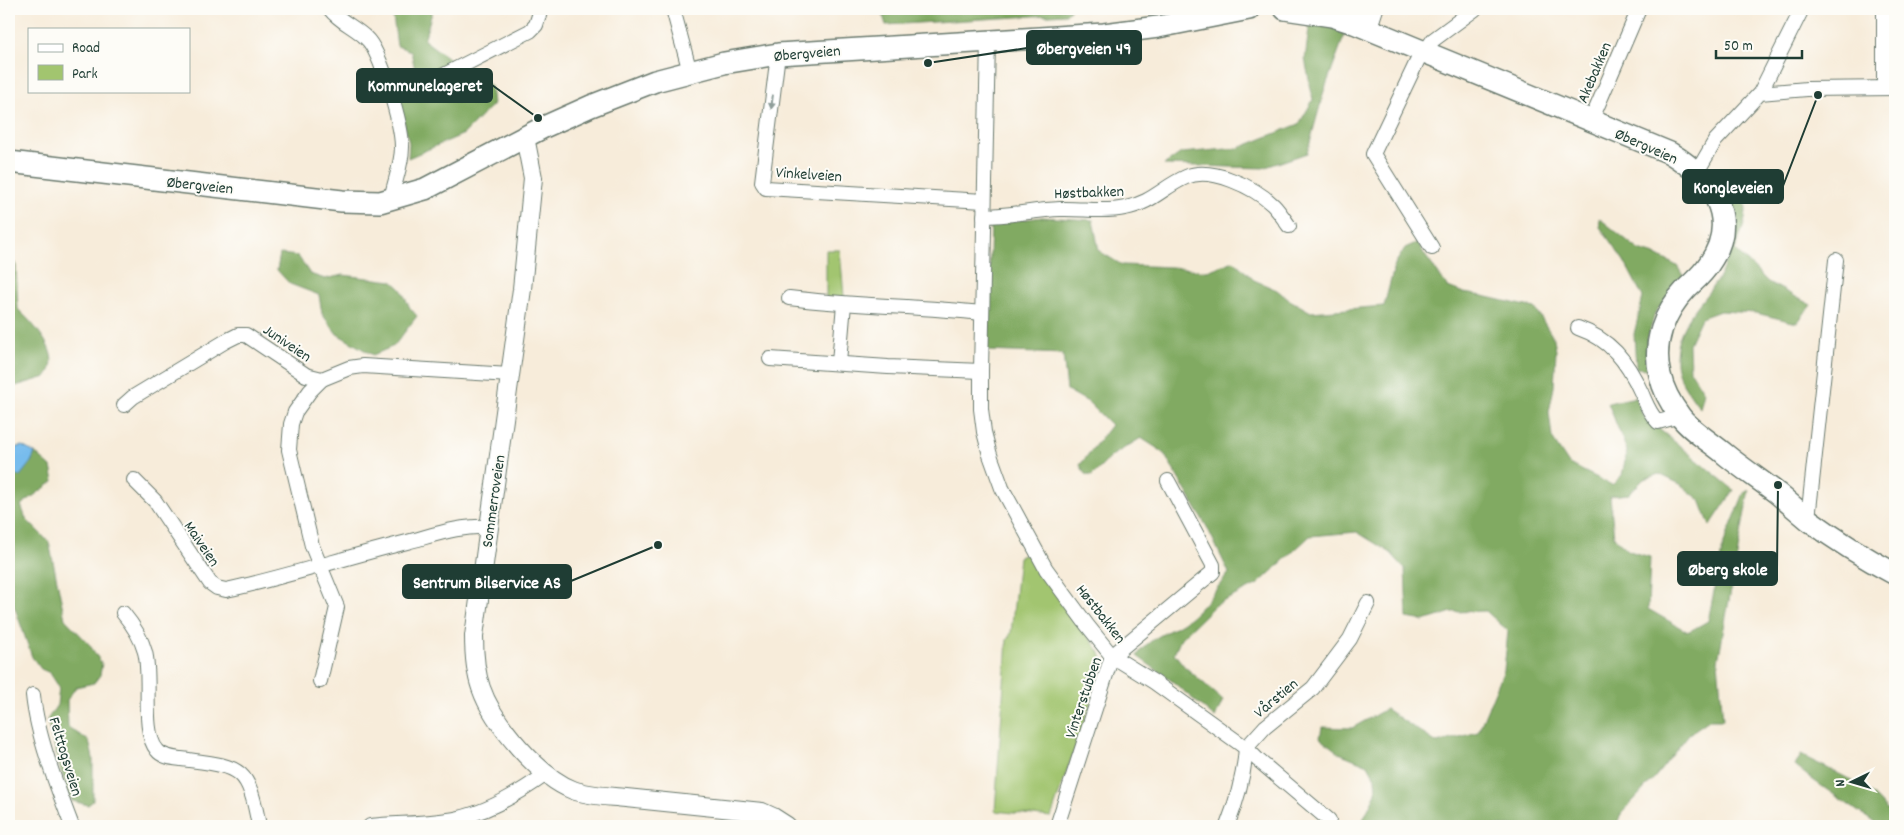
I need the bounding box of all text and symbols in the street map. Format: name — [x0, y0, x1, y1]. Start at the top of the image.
legend — [28, 28, 190, 92]
scale bar — [1716, 28, 1803, 60]
callout: Øbergveien 49 — [1027, 31, 1141, 64]
text: 50 m — [1724, 36, 1753, 58]
text: Road — [72, 38, 100, 60]
text: Øbergveien 49 — [1037, 38, 1131, 63]
street label: Akebakken — [1572, 39, 1618, 107]
street label: Øbergveien — [773, 40, 841, 69]
text: Park — [72, 64, 98, 86]
callout: Kommunelageret — [357, 69, 492, 102]
text: Kommunelageret — [368, 75, 483, 100]
one-way arrow — [768, 95, 776, 111]
street label: Øbergveien — [1611, 123, 1681, 171]
street label: Vinkelveien — [775, 162, 843, 189]
callout: Kongleveien — [1683, 170, 1783, 203]
street label: Øbergveien — [165, 172, 234, 201]
text: Kongleveien — [1693, 177, 1773, 202]
street label: Høstbakken — [1054, 181, 1124, 206]
street label: Juniveien — [258, 319, 315, 369]
street label: Sommerroveien — [477, 454, 512, 549]
street label: Maiveien — [177, 517, 225, 572]
callout: Øberg skole — [1678, 552, 1777, 585]
text: Øberg skole — [1688, 559, 1768, 584]
callout: Sentrum Bilservice AS — [403, 565, 571, 598]
text: Sentrum Bilservice AS — [413, 572, 561, 597]
street label: Høstbakken — [1069, 580, 1131, 649]
street label: Vinterstubben — [1060, 654, 1109, 742]
street label: Vårstien — [1249, 674, 1304, 724]
street label: Felttogsveien — [42, 714, 88, 799]
north arrow — [1826, 758, 1876, 808]
text: N — [1831, 779, 1851, 787]

